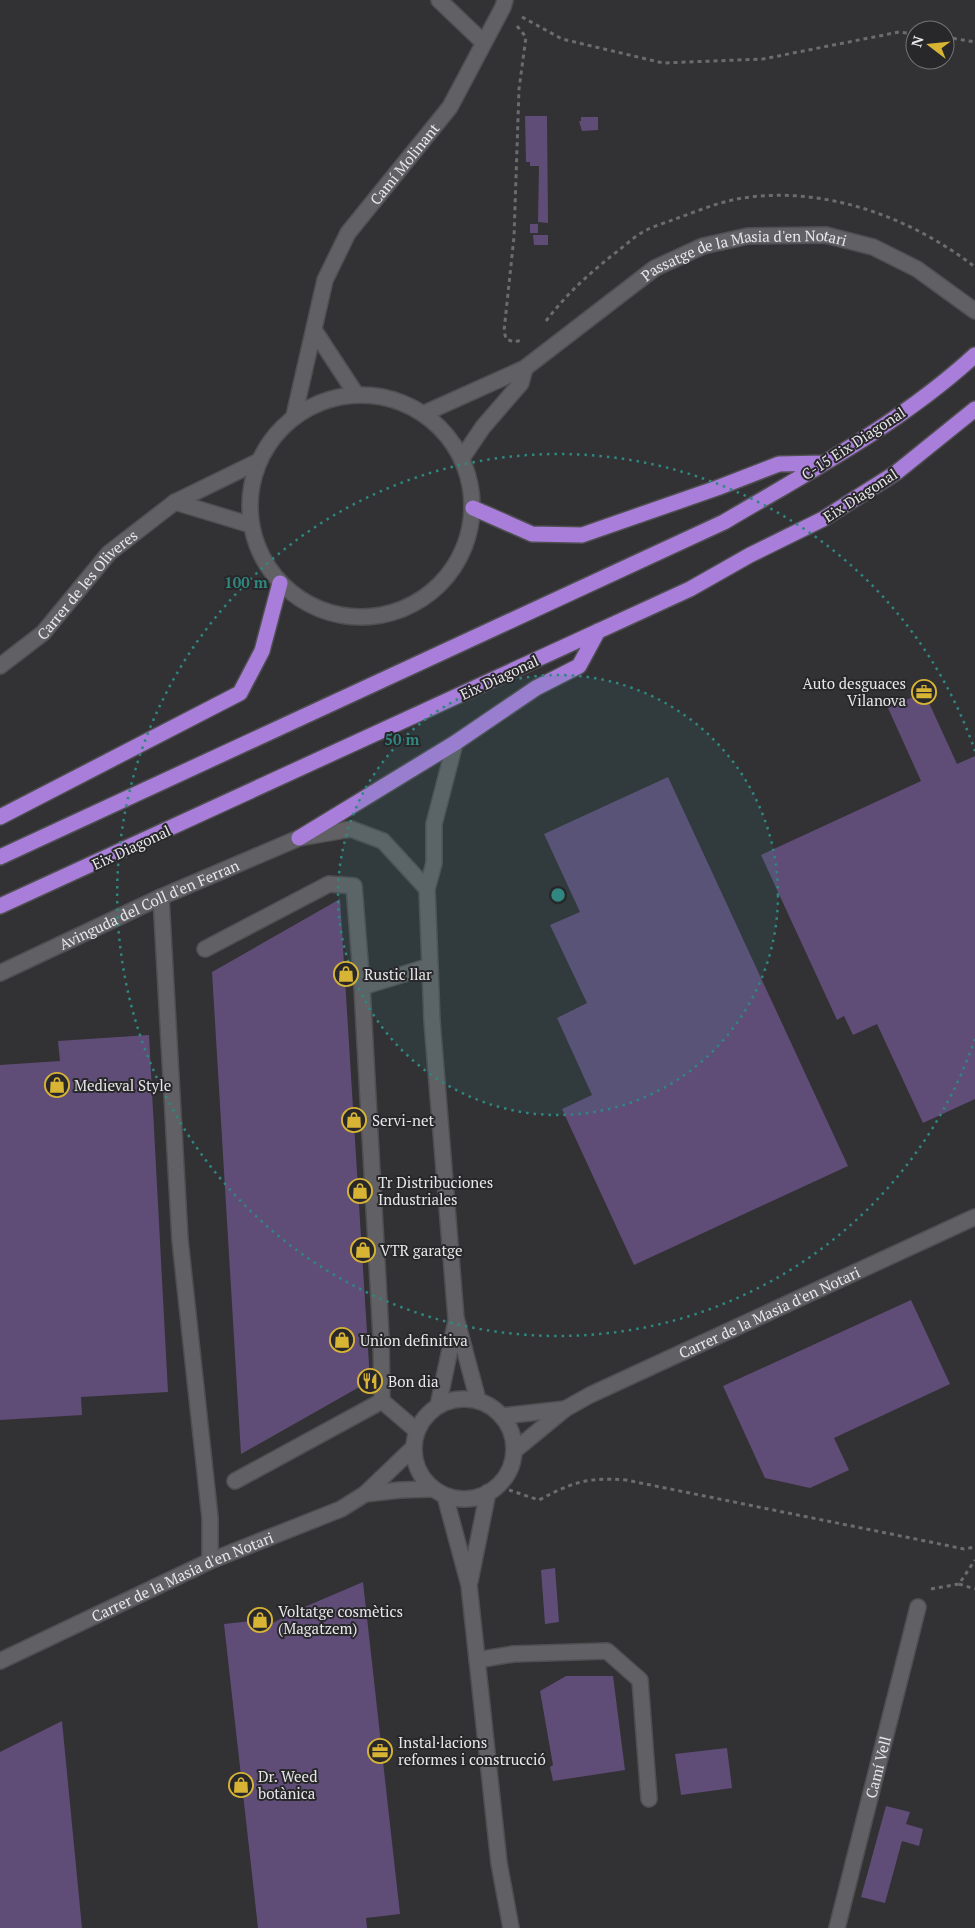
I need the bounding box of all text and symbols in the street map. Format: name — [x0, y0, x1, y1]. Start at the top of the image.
north arrow — [905, 20, 955, 70]
text: N — [906, 33, 928, 49]
street label: Camí Molinant — [365, 118, 444, 209]
street label: Passatge de la Masia d'en Notari — [637, 225, 849, 285]
street label: C-15 Eix Diagonal — [797, 402, 909, 484]
street label: Eix Diagonal — [819, 464, 901, 526]
street label: Carrer de les Oliveres — [33, 525, 141, 644]
text: 100 m — [224, 572, 268, 592]
street label: Eix Diagonal — [456, 650, 542, 704]
place label: Auto desguaces Vilanova — [802, 673, 906, 710]
office icon: Auto desguaces Vilanova — [911, 679, 937, 705]
text: 50 m — [385, 729, 420, 749]
street label: Eix Diagonal — [88, 820, 174, 874]
street label: Avinguda del Coll d'en Ferran — [56, 855, 242, 954]
centre of rings — [549, 886, 567, 904]
shop icon: Rustic llar — [333, 961, 359, 987]
place label: Rustic llar — [364, 964, 432, 984]
shop icon: Medieval Style — [44, 1072, 70, 1098]
place label: Medieval Style — [74, 1075, 171, 1095]
shop icon: Servi-net — [341, 1107, 367, 1133]
place label: Servi-net — [372, 1110, 435, 1130]
place label: Tr Distribuciones Industriales — [378, 1172, 493, 1209]
shop icon: Tr Distribuciones Industriales — [347, 1178, 373, 1204]
shop icon: VTR garatge — [350, 1237, 376, 1263]
place label: VTR garatge — [380, 1240, 463, 1260]
street label: Carrer de la Masia d'en Notari — [675, 1262, 863, 1363]
shop icon: Union definitiva — [329, 1327, 355, 1353]
place label: Union definitiva — [360, 1330, 468, 1350]
restaurant icon: Bon dia — [357, 1368, 383, 1394]
place label: Bon dia — [388, 1371, 439, 1391]
street label: Carrer de la Masia d'en Notari — [88, 1527, 276, 1626]
place label: Voltatge cosmètics (Magatzem) — [278, 1601, 403, 1638]
shop icon: Voltatge cosmètics (Magatzem) — [247, 1607, 273, 1633]
place label: Instal·lacions reformes i construcció — [398, 1732, 546, 1769]
street label: Camí Vell — [860, 1734, 895, 1800]
office icon: Instal·lacions reformes i construcció — [367, 1738, 393, 1764]
place label: Dr. Weed botànica — [258, 1766, 317, 1803]
shop icon: Dr. Weed botànica — [228, 1772, 254, 1798]

